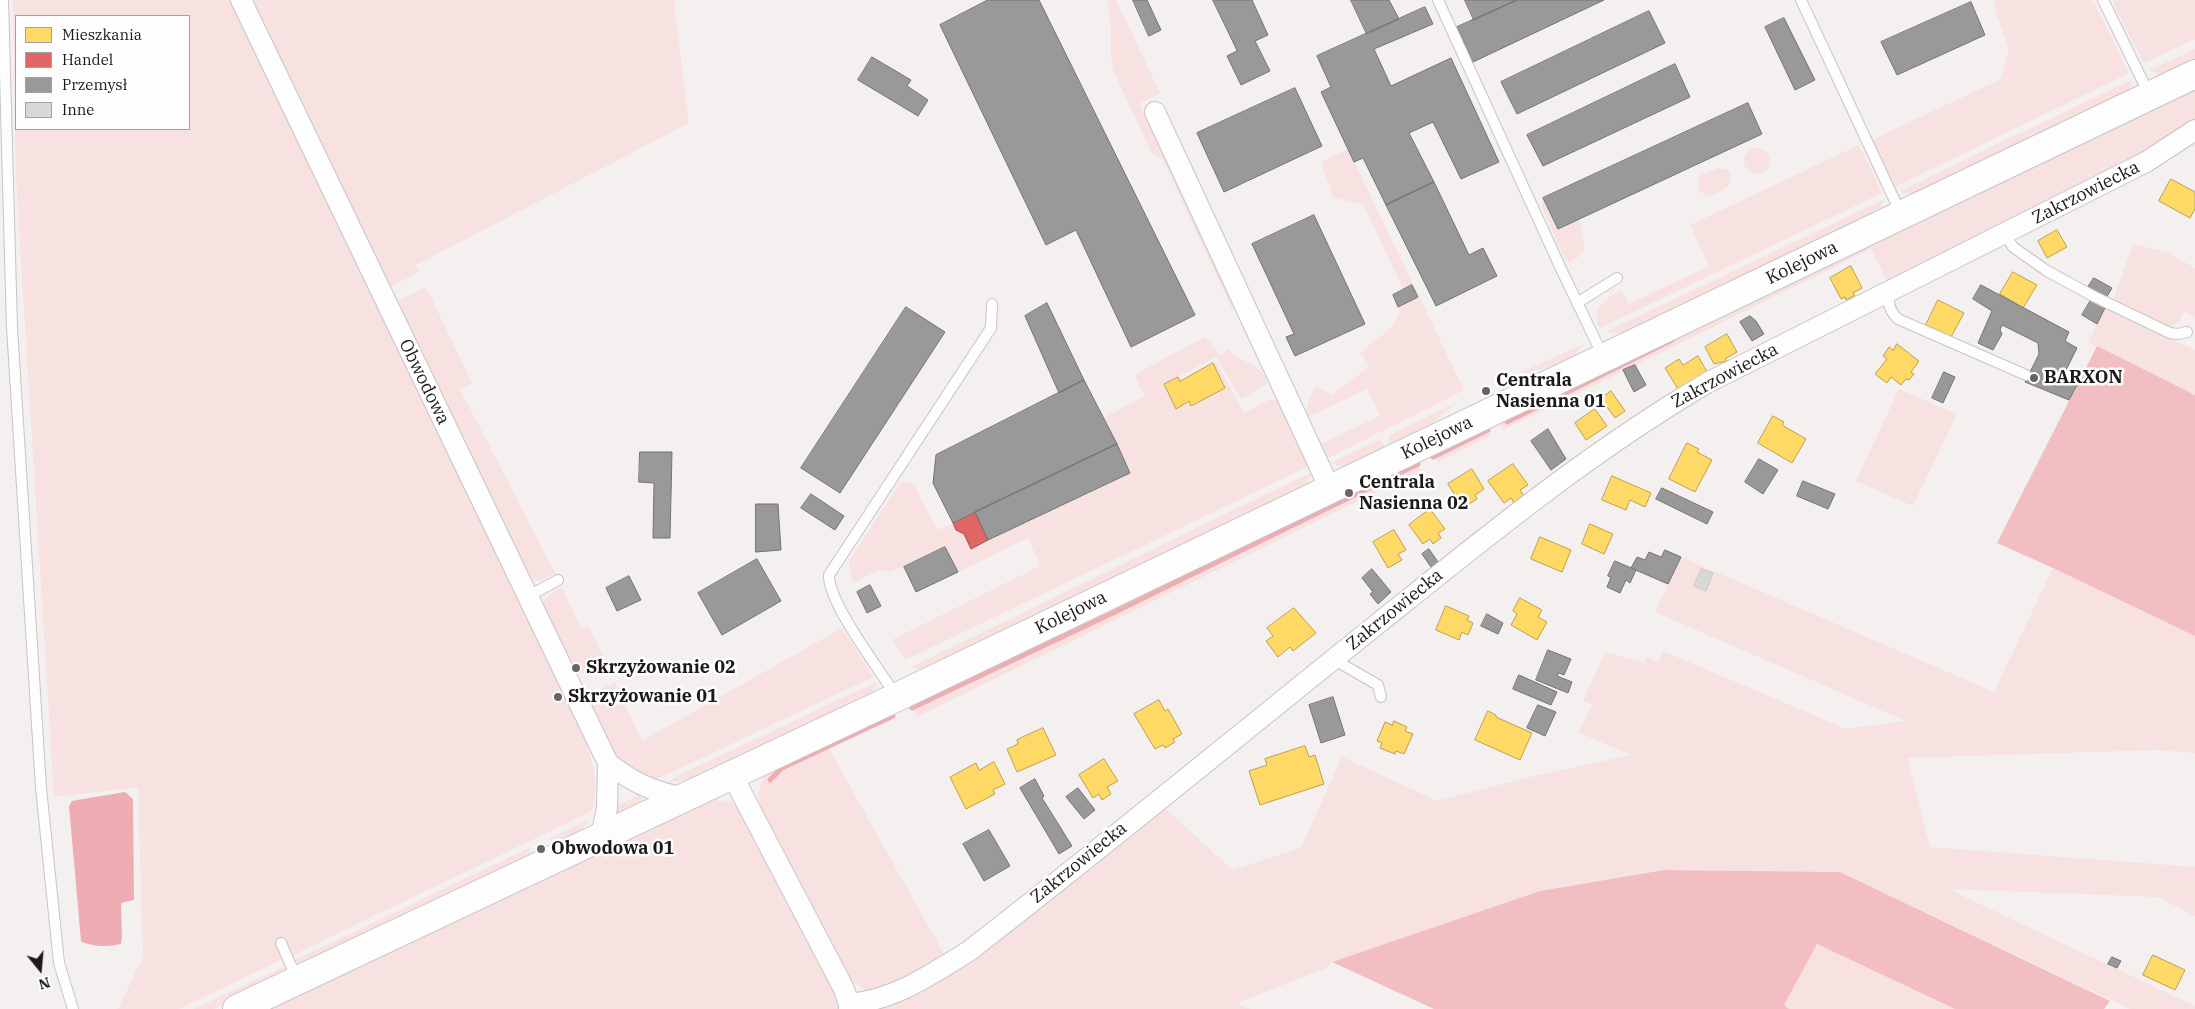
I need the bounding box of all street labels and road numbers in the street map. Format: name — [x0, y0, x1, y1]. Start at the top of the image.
street label: Zakrzowiecka — [2029, 157, 2143, 229]
street label: Kolejowa — [1763, 236, 1841, 290]
street label: Obwodowa — [394, 336, 454, 428]
street label: Zakrzowiecka — [1668, 339, 1782, 413]
street label: Kolejowa — [1398, 411, 1476, 465]
street label: Zakrzowiecka — [1342, 565, 1448, 655]
street label: Kolejowa — [1032, 586, 1110, 640]
street label: Zakrzowiecka — [1026, 818, 1132, 908]

